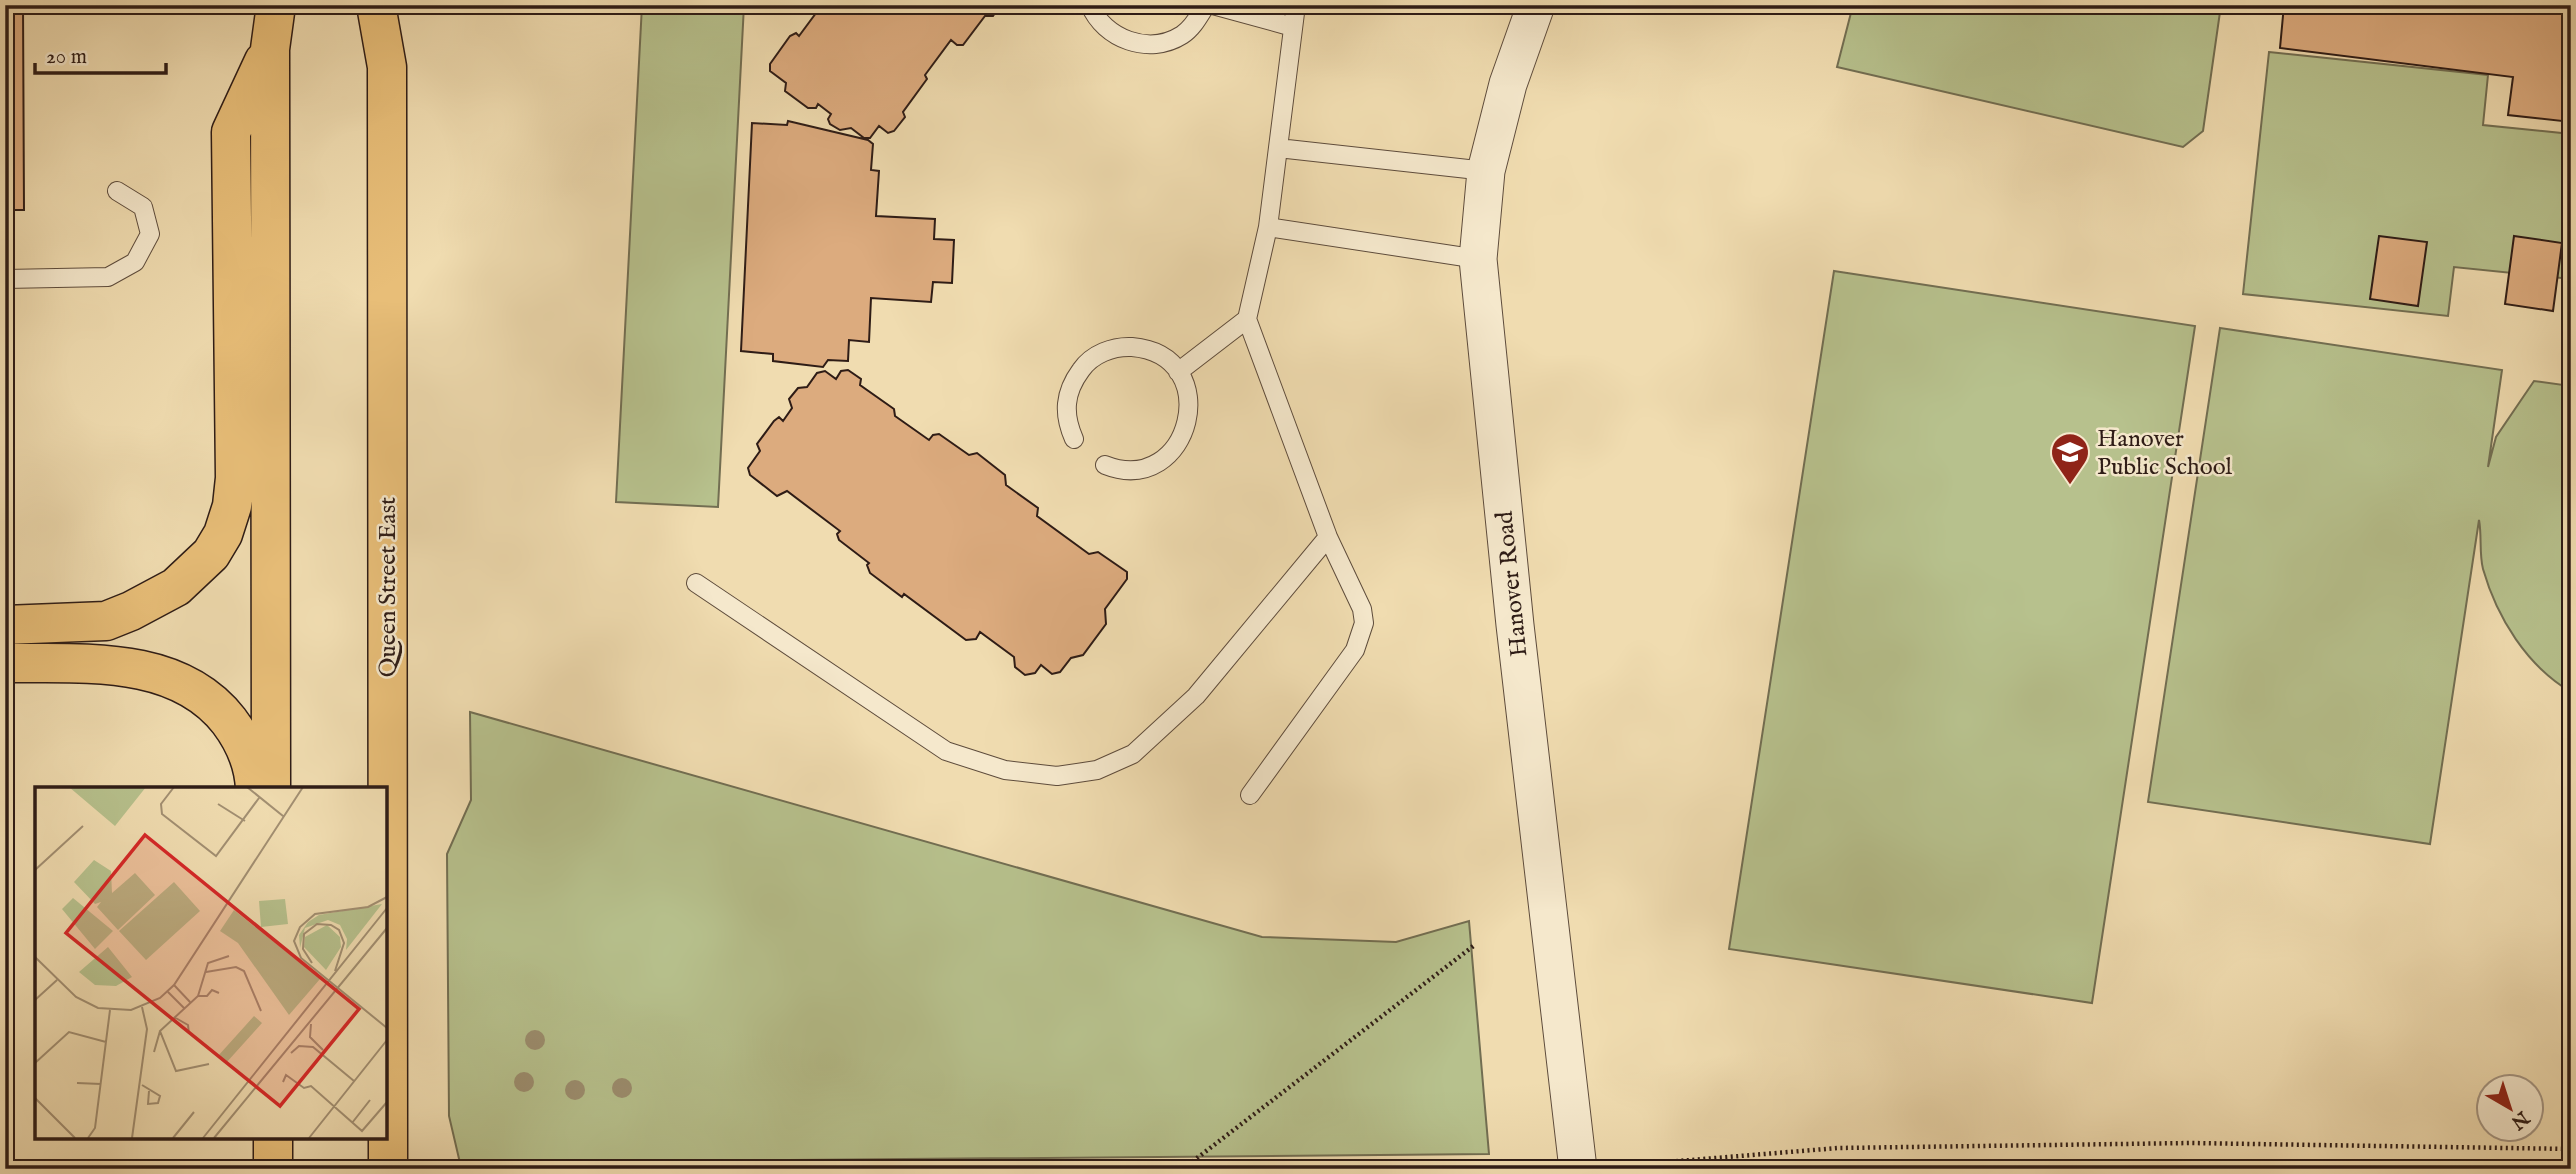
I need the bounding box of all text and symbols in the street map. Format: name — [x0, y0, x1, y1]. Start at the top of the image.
scale bar — [35, 32, 166, 76]
text: 20 m — [46, 44, 87, 71]
place label: Hanover Public School — [2097, 424, 2233, 483]
school or university icon: Hanover Public School — [2049, 431, 2091, 486]
street label: Queen Street East — [373, 497, 404, 677]
street label: Hanover Road — [1489, 509, 1536, 658]
inset map — [35, 787, 387, 1139]
north arrow — [2474, 1072, 2544, 1142]
text: N — [2505, 1105, 2534, 1135]

